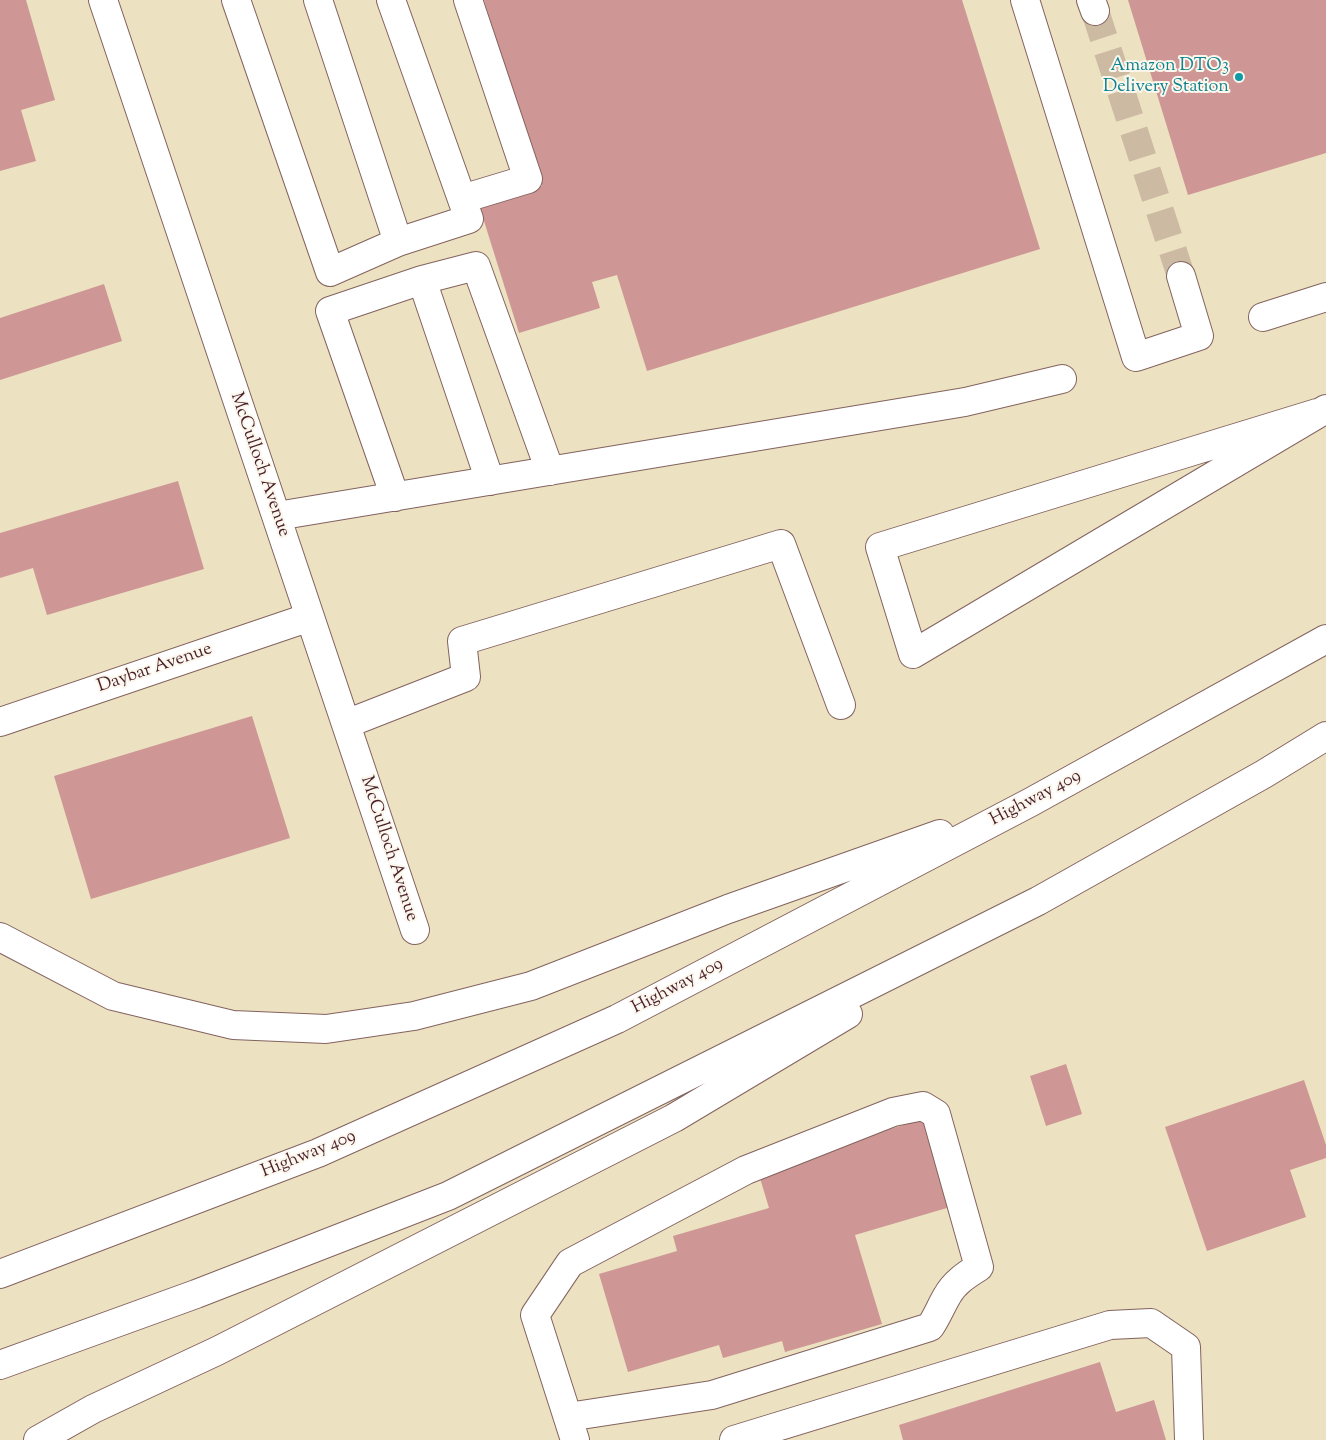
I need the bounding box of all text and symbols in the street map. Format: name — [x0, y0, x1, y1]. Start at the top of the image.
place label: Amazon DTO3 Delivery Station — [1103, 56, 1229, 98]
marker: Amazon DTO3 Delivery Station — [1233, 71, 1245, 83]
street label: McCulloch Avenue — [224, 390, 294, 540]
street label: Daybar Avenue — [95, 639, 215, 699]
street label: Highway 409 — [987, 766, 1085, 832]
street label: McCulloch Avenue — [354, 774, 422, 924]
street label: Highway 409 — [629, 954, 727, 1020]
street label: Highway 409 — [259, 1126, 359, 1184]

